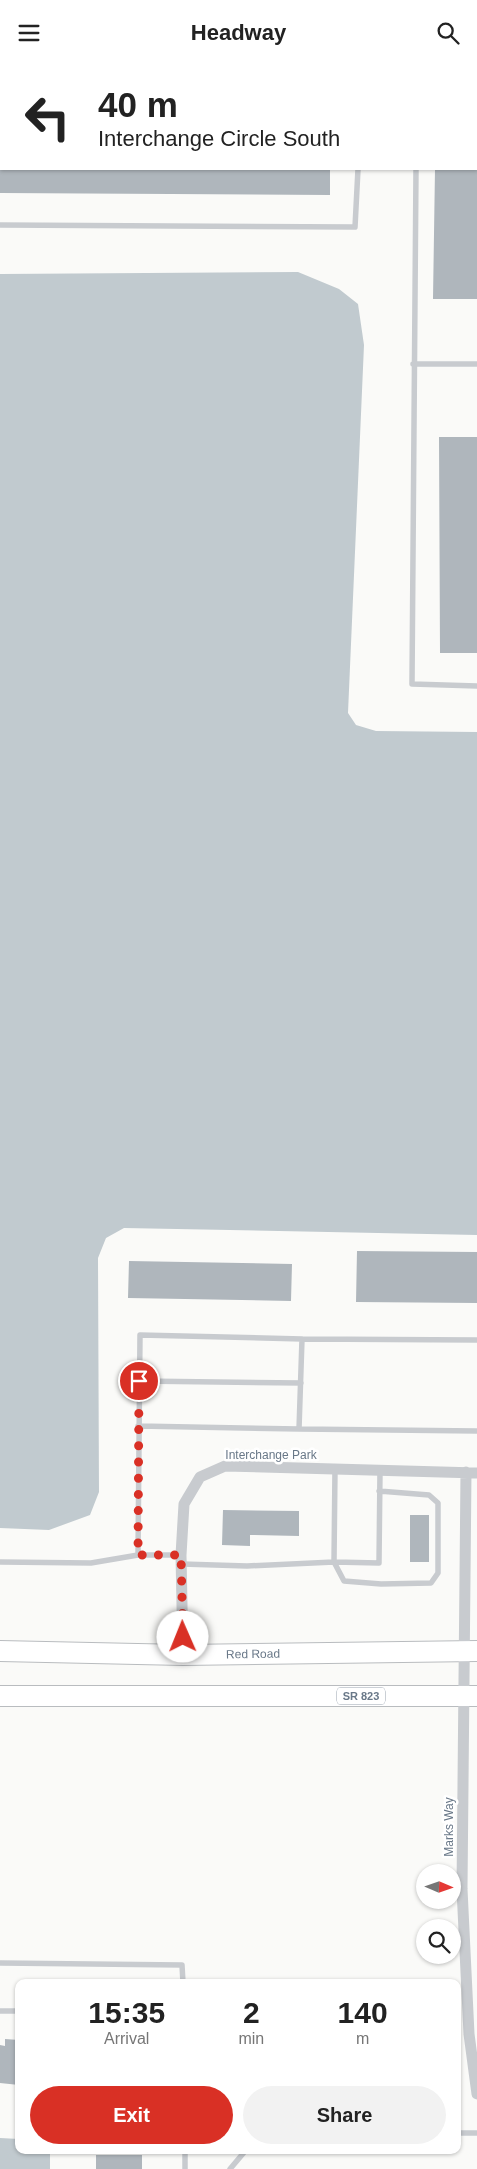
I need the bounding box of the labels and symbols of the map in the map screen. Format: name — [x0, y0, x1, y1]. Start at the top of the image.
pin — [118, 1360, 160, 1402]
street label: Interchange Park — [225, 1448, 318, 1462]
position arrow — [156, 1610, 208, 1662]
street label: Red Road — [226, 1647, 280, 1661]
road number: SR 823 — [337, 1687, 385, 1705]
street label: Marks Way — [442, 1797, 456, 1857]
north arrow — [416, 1864, 461, 1909]

